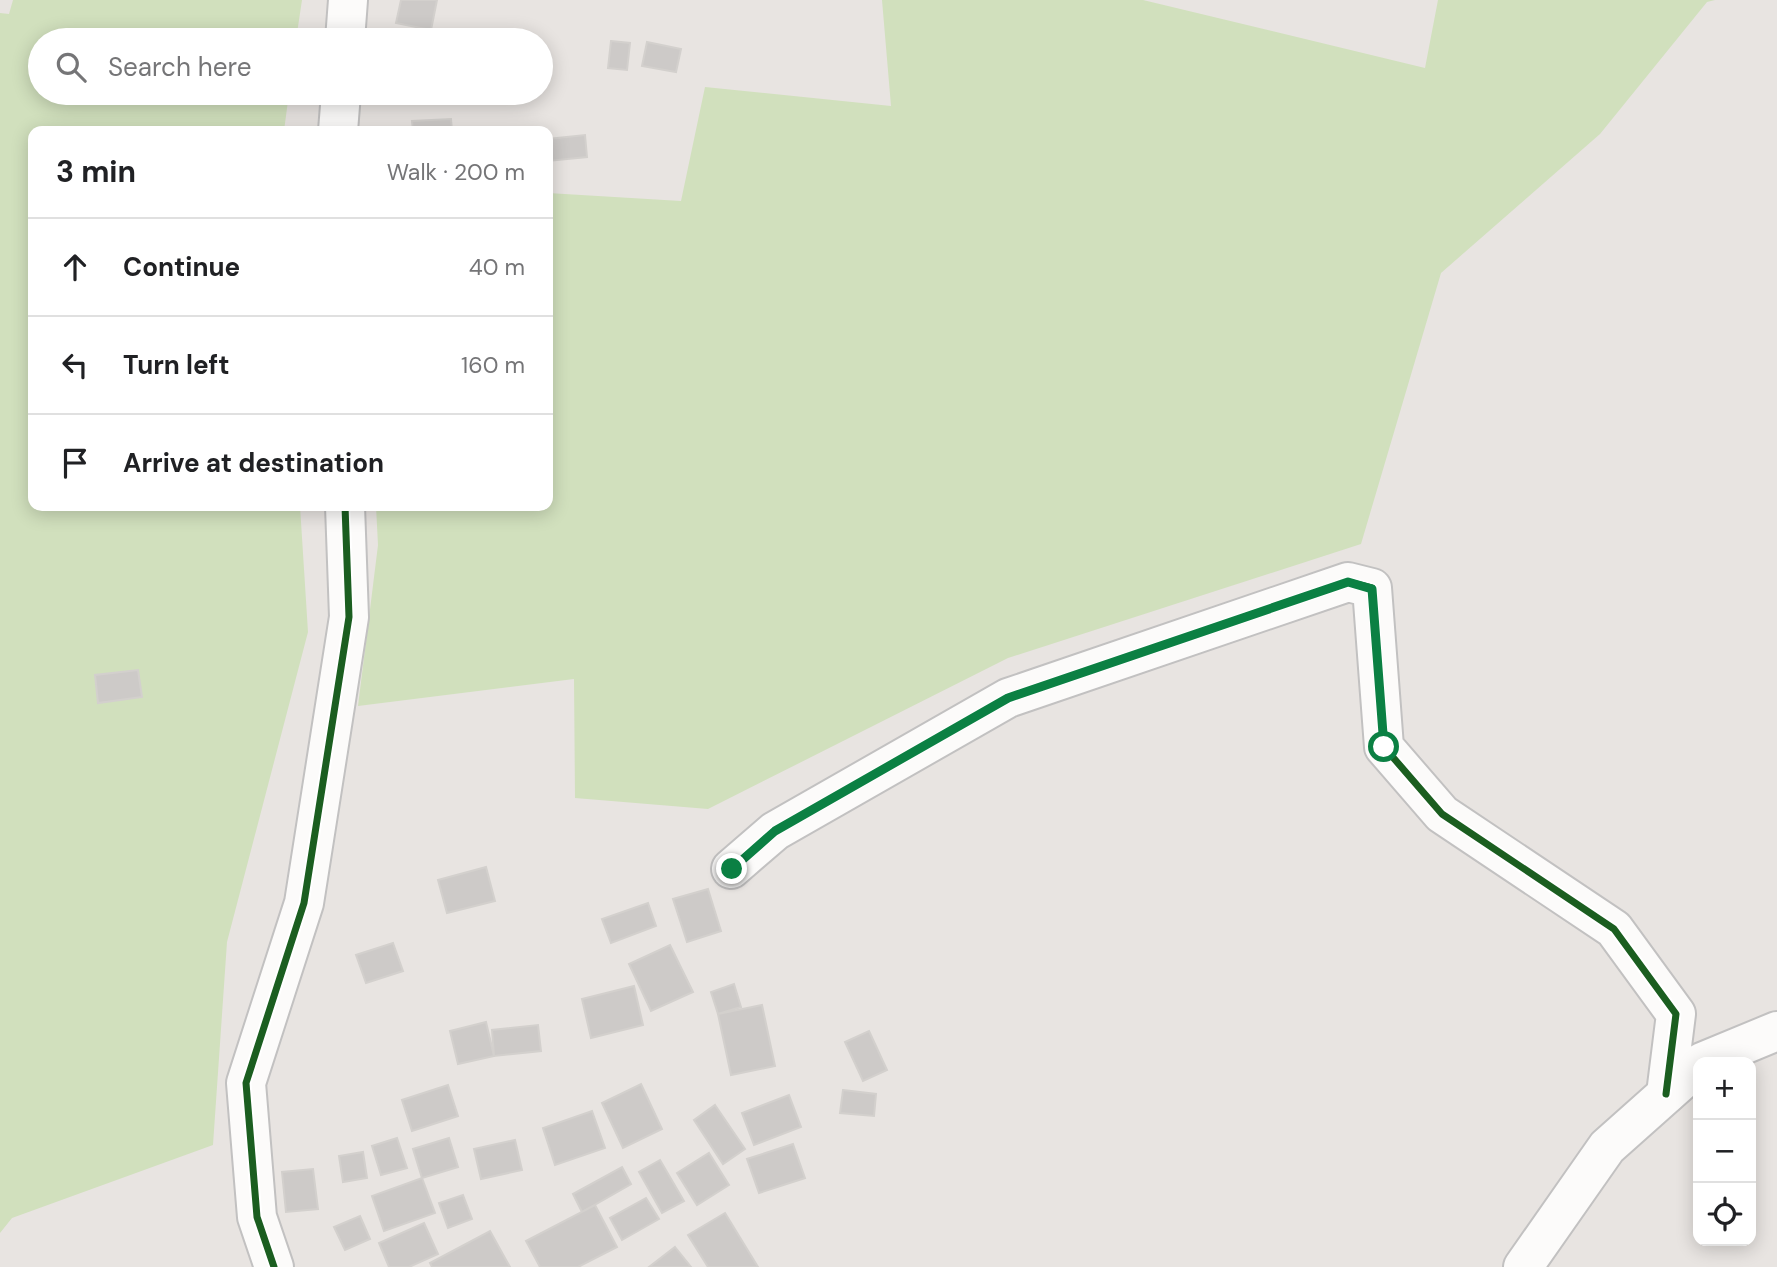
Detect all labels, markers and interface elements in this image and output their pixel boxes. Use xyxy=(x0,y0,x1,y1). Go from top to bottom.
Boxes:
search box xyxy=(28,28,553,105)
icon: search xyxy=(52,48,90,86)
text: Search here xyxy=(108,50,251,84)
text: 3 min xyxy=(56,152,136,191)
text: Walk · 200 m xyxy=(387,157,525,187)
icon: ahead xyxy=(56,248,94,286)
text: Continue xyxy=(123,250,240,284)
text: 40 m xyxy=(469,252,525,282)
icon: left xyxy=(56,346,94,384)
text: Turn left xyxy=(123,348,230,382)
text: 160 m xyxy=(461,350,525,380)
icon: arrive xyxy=(56,444,94,482)
text: Arrive at destination xyxy=(123,446,384,480)
route start xyxy=(1368,731,1399,762)
route end xyxy=(716,853,747,884)
map controls xyxy=(1693,1057,1756,1246)
button: + xyxy=(1693,1057,1756,1120)
button: − xyxy=(1693,1120,1756,1183)
button: locate xyxy=(1693,1183,1756,1246)

